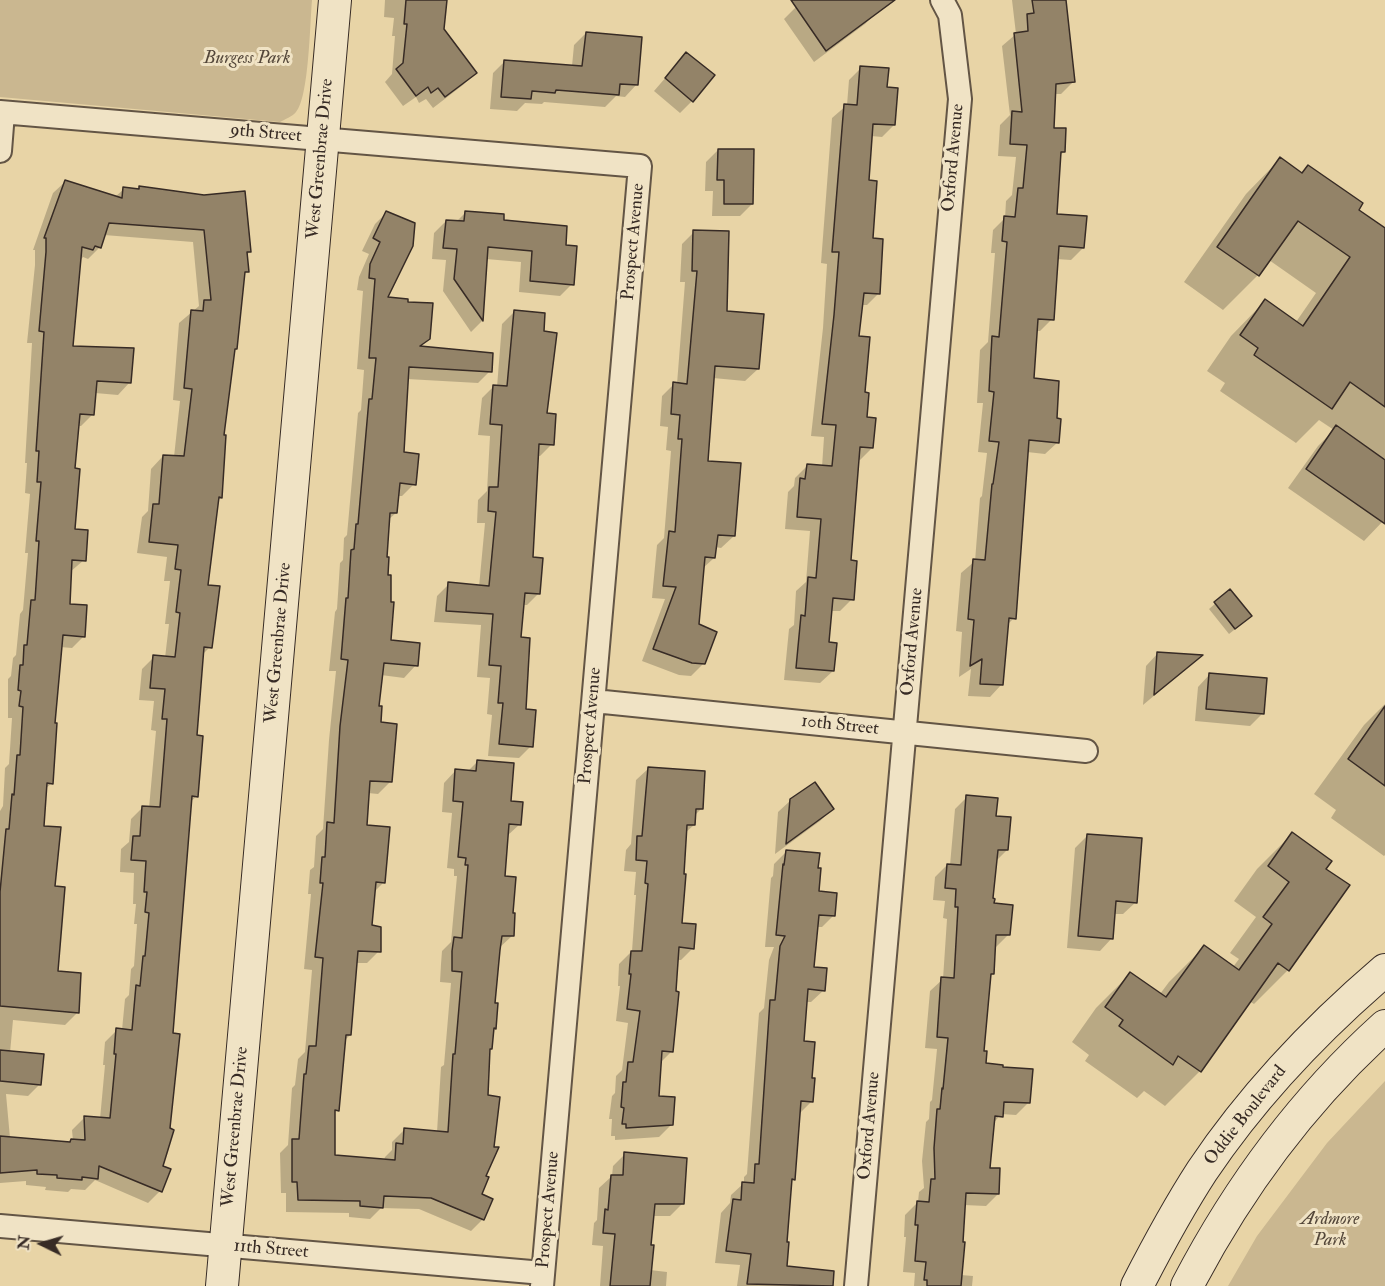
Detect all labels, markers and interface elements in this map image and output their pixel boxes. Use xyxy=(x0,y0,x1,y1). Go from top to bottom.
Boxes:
park label: Burgess Park xyxy=(204,48,290,70)
street label: West Greenbrae Drive xyxy=(303,78,339,240)
street label: Oxford Avenue xyxy=(939,103,969,213)
street label: 9th Street xyxy=(229,120,303,148)
street label: Prospect Avenue xyxy=(618,183,650,301)
street label: West Greenbrae Drive xyxy=(261,562,297,724)
street label: Oxford Avenue xyxy=(898,587,928,697)
street label: Prospect Avenue xyxy=(575,667,607,785)
street label: 10th Street xyxy=(800,711,880,741)
street label: West Greenbrae Drive xyxy=(218,1046,254,1208)
street label: Oddie Boulevard xyxy=(1200,1062,1292,1170)
street label: Oxford Avenue xyxy=(855,1071,885,1181)
street label: Prospect Avenue xyxy=(533,1151,565,1269)
park label: Ardmore Park xyxy=(1301,1209,1359,1252)
north arrow xyxy=(12,1214,72,1274)
text: N xyxy=(13,1234,35,1250)
street label: 11th Street xyxy=(233,1236,309,1264)

